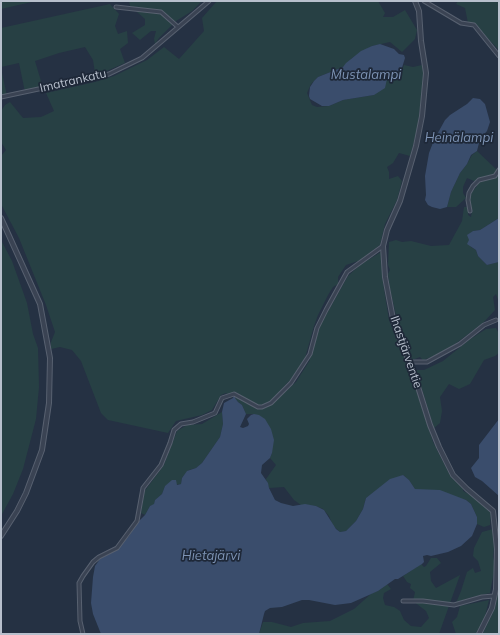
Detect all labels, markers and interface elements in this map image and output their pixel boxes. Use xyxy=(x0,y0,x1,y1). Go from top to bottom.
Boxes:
street label: Imatrankatu xyxy=(38,66,108,96)
water label: Mustalampi xyxy=(331,67,401,83)
water label: Heinälampi xyxy=(425,130,493,146)
street label: Ihastjärventie xyxy=(387,314,425,390)
water label: Hietajärvi xyxy=(182,548,240,564)

